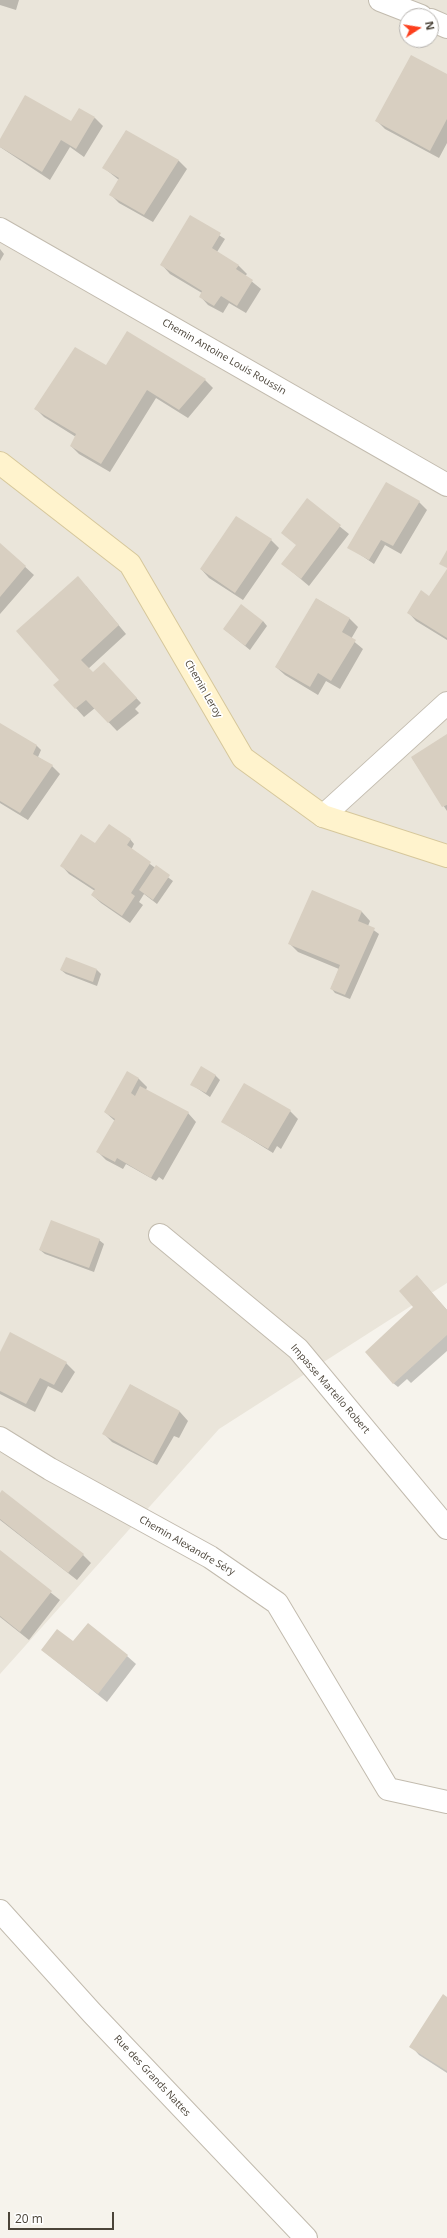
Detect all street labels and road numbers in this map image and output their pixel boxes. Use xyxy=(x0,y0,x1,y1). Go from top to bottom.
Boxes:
street label: Chemin Antoine Louis Roussin xyxy=(160,316,288,398)
street label: Chemin Leroy xyxy=(182,658,224,720)
street label: Impasse Martello Robert xyxy=(288,1342,372,1436)
street label: Chemin Alexandre Séry xyxy=(137,1514,237,1578)
street label: Rue des Grands Nattes xyxy=(111,2033,193,2119)

